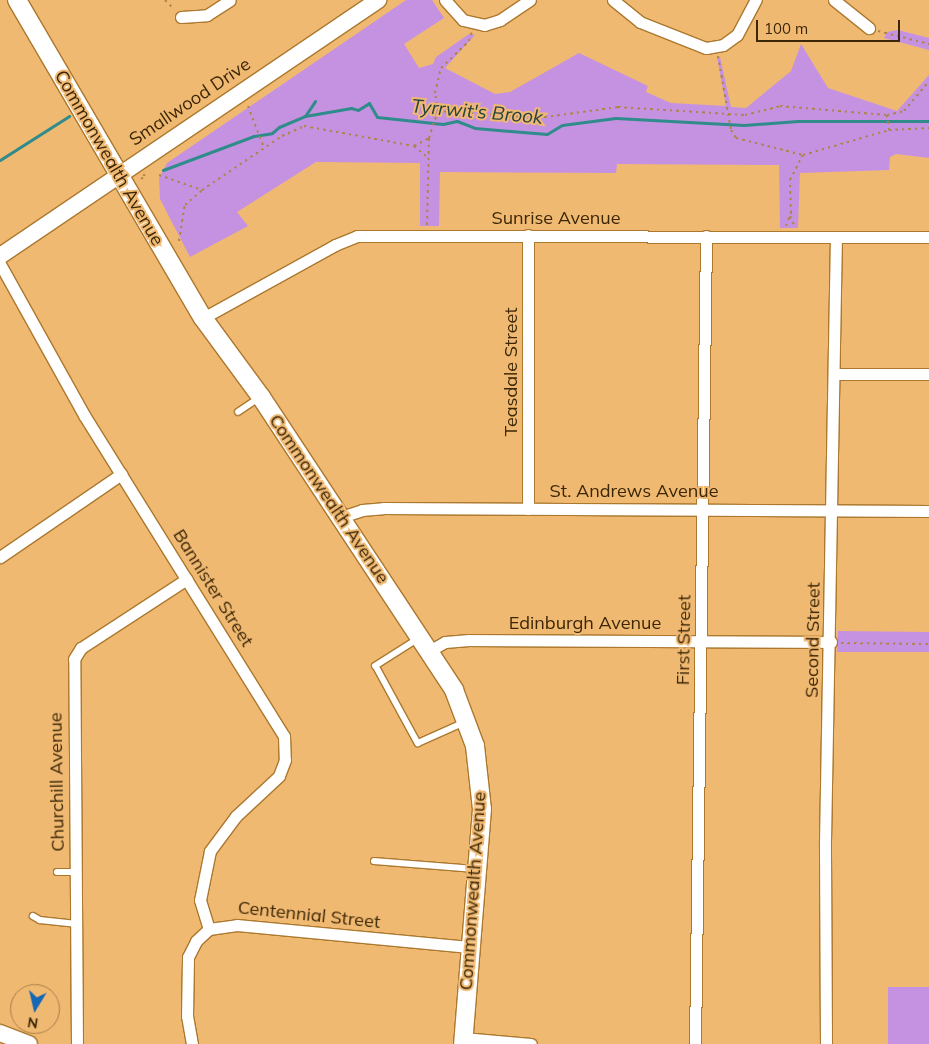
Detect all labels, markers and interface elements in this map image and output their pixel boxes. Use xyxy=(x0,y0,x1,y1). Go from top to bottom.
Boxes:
scale bar xyxy=(759,10,903,42)
text: 100 m xyxy=(764,19,808,38)
street label: Smallwood Drive xyxy=(125,54,255,150)
street label: Commonwealth Avenue xyxy=(50,66,168,250)
water label: Tyrrwit's Brook xyxy=(410,95,544,129)
street label: Sunrise Avenue xyxy=(491,207,621,229)
street label: Teasdale Street xyxy=(500,307,522,437)
street label: Commonwealth Avenue xyxy=(264,410,394,588)
street label: St. Andrews Avenue xyxy=(550,480,718,502)
street label: Bannister Street xyxy=(168,525,258,651)
street label: Second Street xyxy=(801,582,825,698)
street label: First Street xyxy=(672,595,696,685)
street label: Edinburgh Avenue xyxy=(509,612,661,634)
street label: Churchill Avenue xyxy=(45,712,69,852)
street label: Commonwealth Avenue xyxy=(455,791,491,991)
street label: Centennial Street xyxy=(237,897,381,933)
north arrow xyxy=(10,984,60,1034)
text: N xyxy=(26,1013,39,1033)

